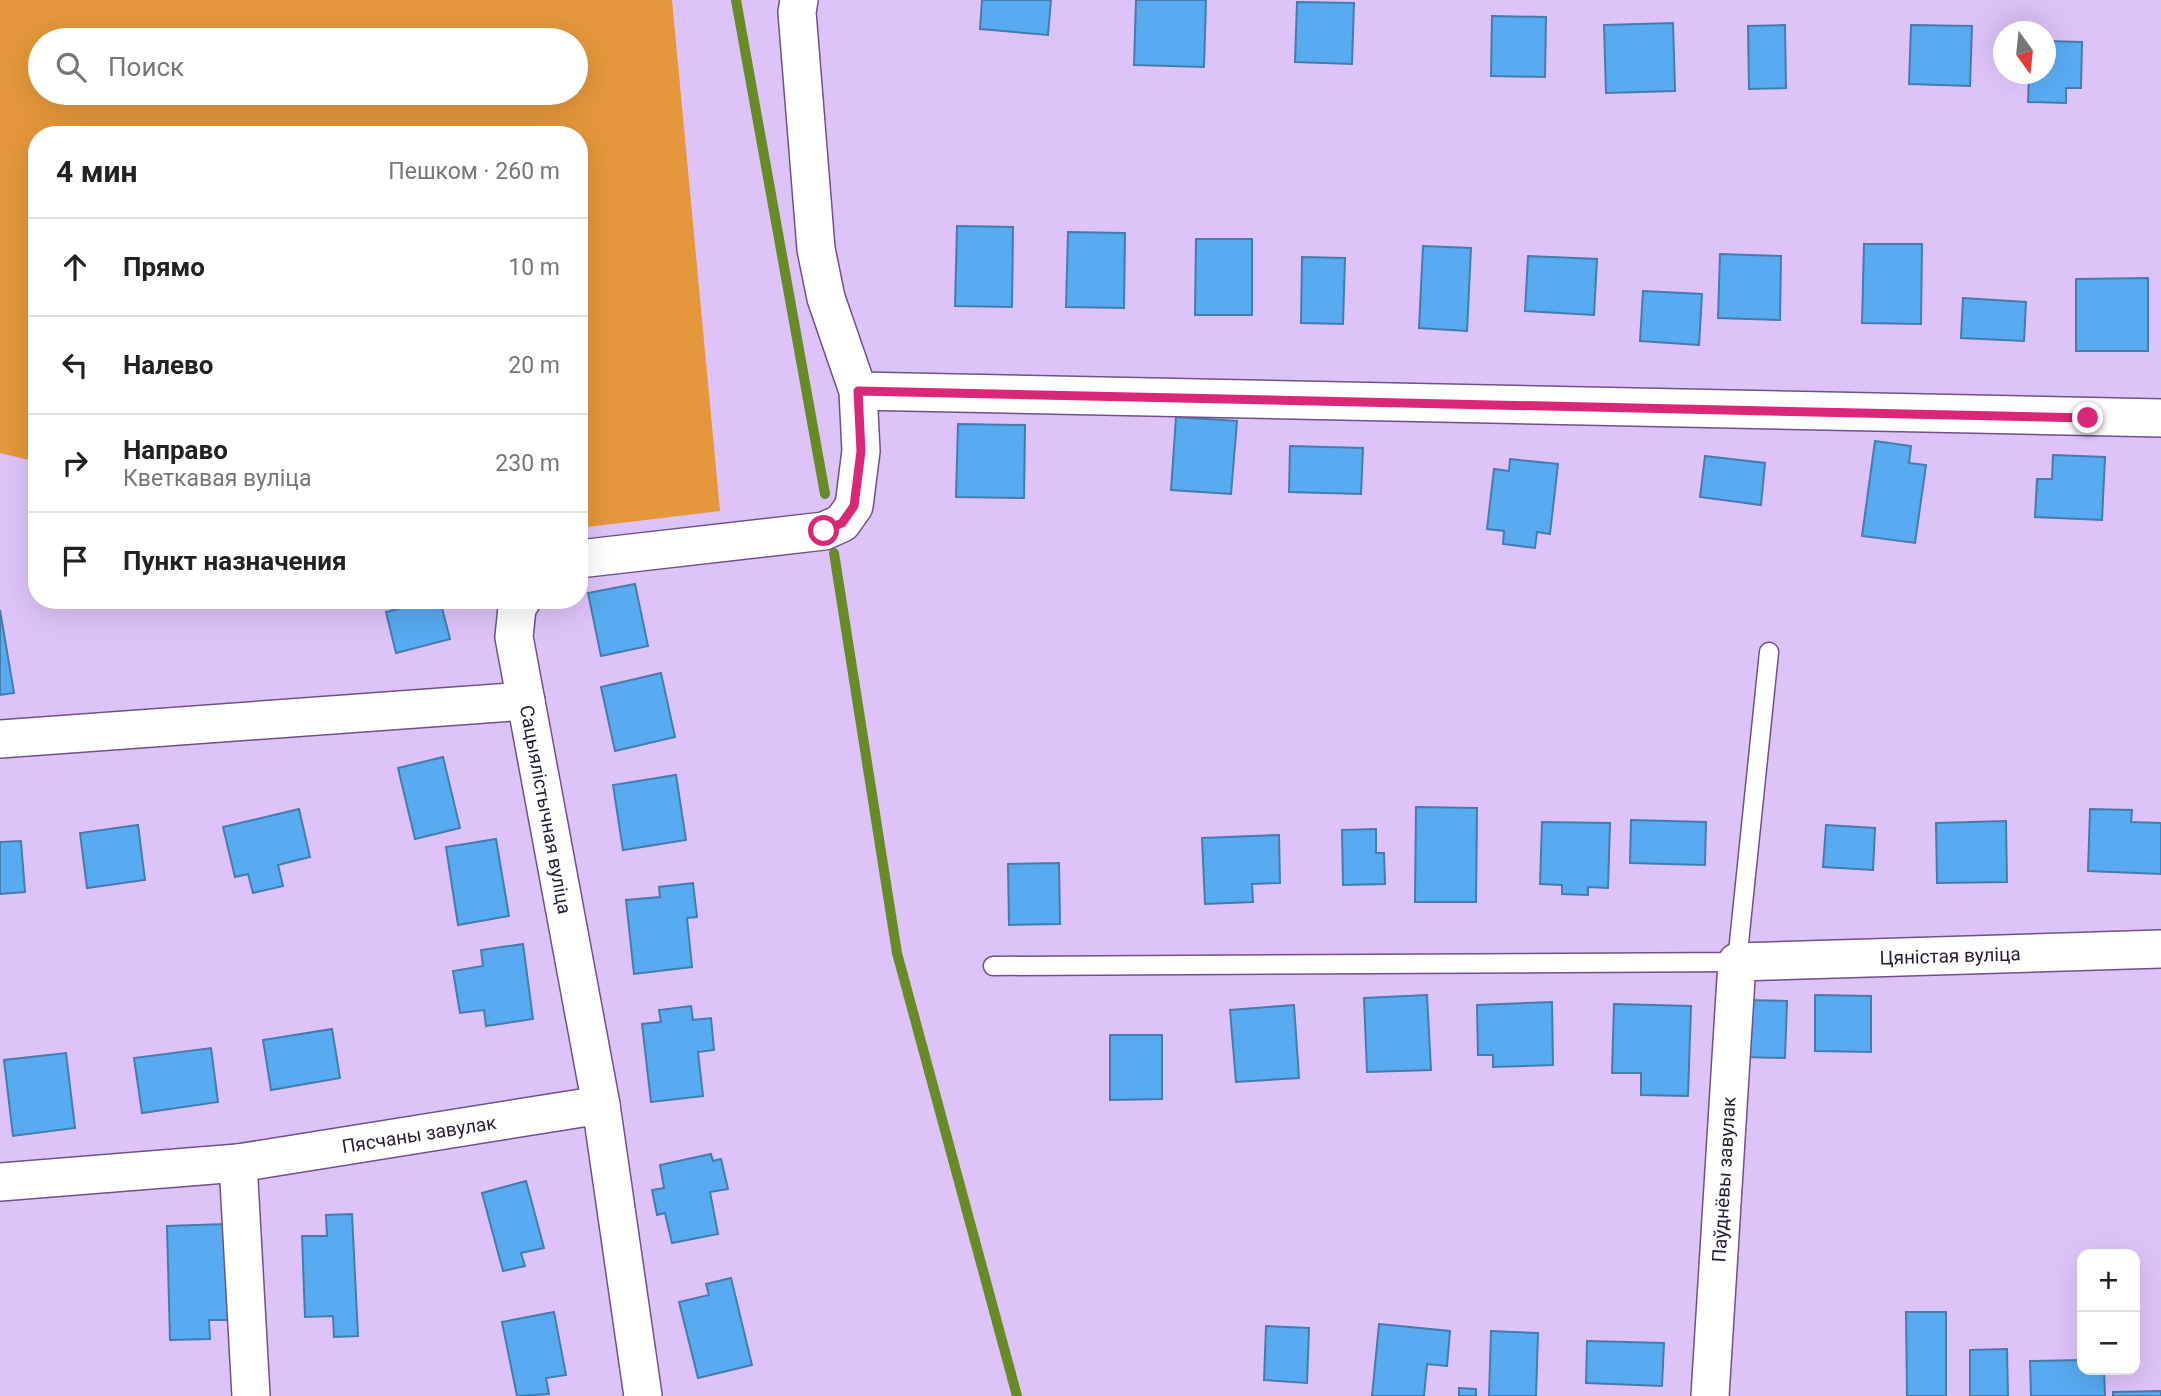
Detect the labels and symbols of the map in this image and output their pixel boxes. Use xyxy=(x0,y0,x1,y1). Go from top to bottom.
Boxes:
north arrow xyxy=(1993,21,2056,84)
route end xyxy=(2072,402,2103,433)
route start xyxy=(808,515,839,546)
street label: Сацыялістычная вуліца xyxy=(515,703,577,916)
street label: Цяністая вуліца xyxy=(1879,942,2021,969)
street label: Паўднёвы завулак xyxy=(1707,1095,1740,1263)
street label: Пясчаны завулак xyxy=(340,1110,499,1158)

